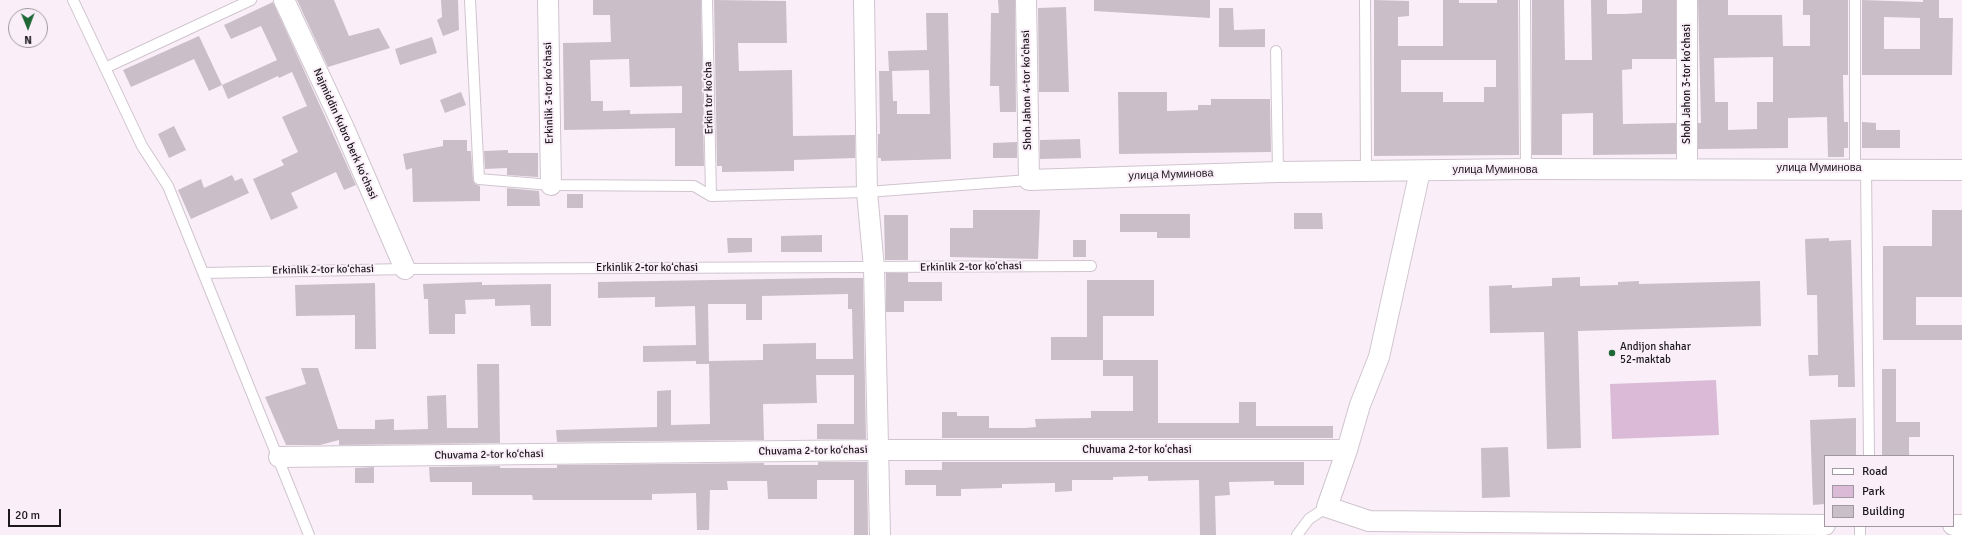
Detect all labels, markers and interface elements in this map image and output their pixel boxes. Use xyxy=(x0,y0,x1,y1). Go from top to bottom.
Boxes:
north arrow xyxy=(8,8,48,48)
street label: Shoh Jahon 3-tor koʻchasi xyxy=(1680,24,1694,144)
street label: Shoh Jahon 4-tor koʻchasi xyxy=(1019,30,1035,150)
text: N xyxy=(24,33,32,46)
street label: Erkinlik 3-tor koʻchasi xyxy=(542,42,556,144)
street label: Erkin tor koʻcha xyxy=(702,61,716,135)
street label: Najmiddin Kubro berk koʻchasi xyxy=(310,66,380,202)
street label: улица Муминова xyxy=(1776,161,1862,175)
street label: улица Муминова xyxy=(1452,163,1538,177)
street label: улица Муминова xyxy=(1128,167,1214,183)
street label: Erkinlik 2-tor koʻchasi xyxy=(920,260,1022,274)
street label: Erkinlik 2-tor koʻchasi xyxy=(596,261,698,275)
street label: Erkinlik 2-tor koʻchasi xyxy=(272,263,374,277)
place label: Andijon shahar 52-maktab xyxy=(1620,340,1691,366)
marker: Andijon shahar 52-maktab xyxy=(1607,348,1617,358)
street label: Chuvama 2-tor koʻchasi xyxy=(758,443,868,459)
street label: Chuvama 2-tor koʻchasi xyxy=(1082,443,1192,457)
street label: Chuvama 2-tor koʻchasi xyxy=(434,447,544,463)
legend xyxy=(1824,455,1954,527)
text: Road xyxy=(1862,464,1888,479)
text: Park xyxy=(1862,484,1885,499)
scale bar xyxy=(10,501,63,527)
text: Building xyxy=(1862,504,1905,519)
text: 20 m xyxy=(15,508,40,523)

